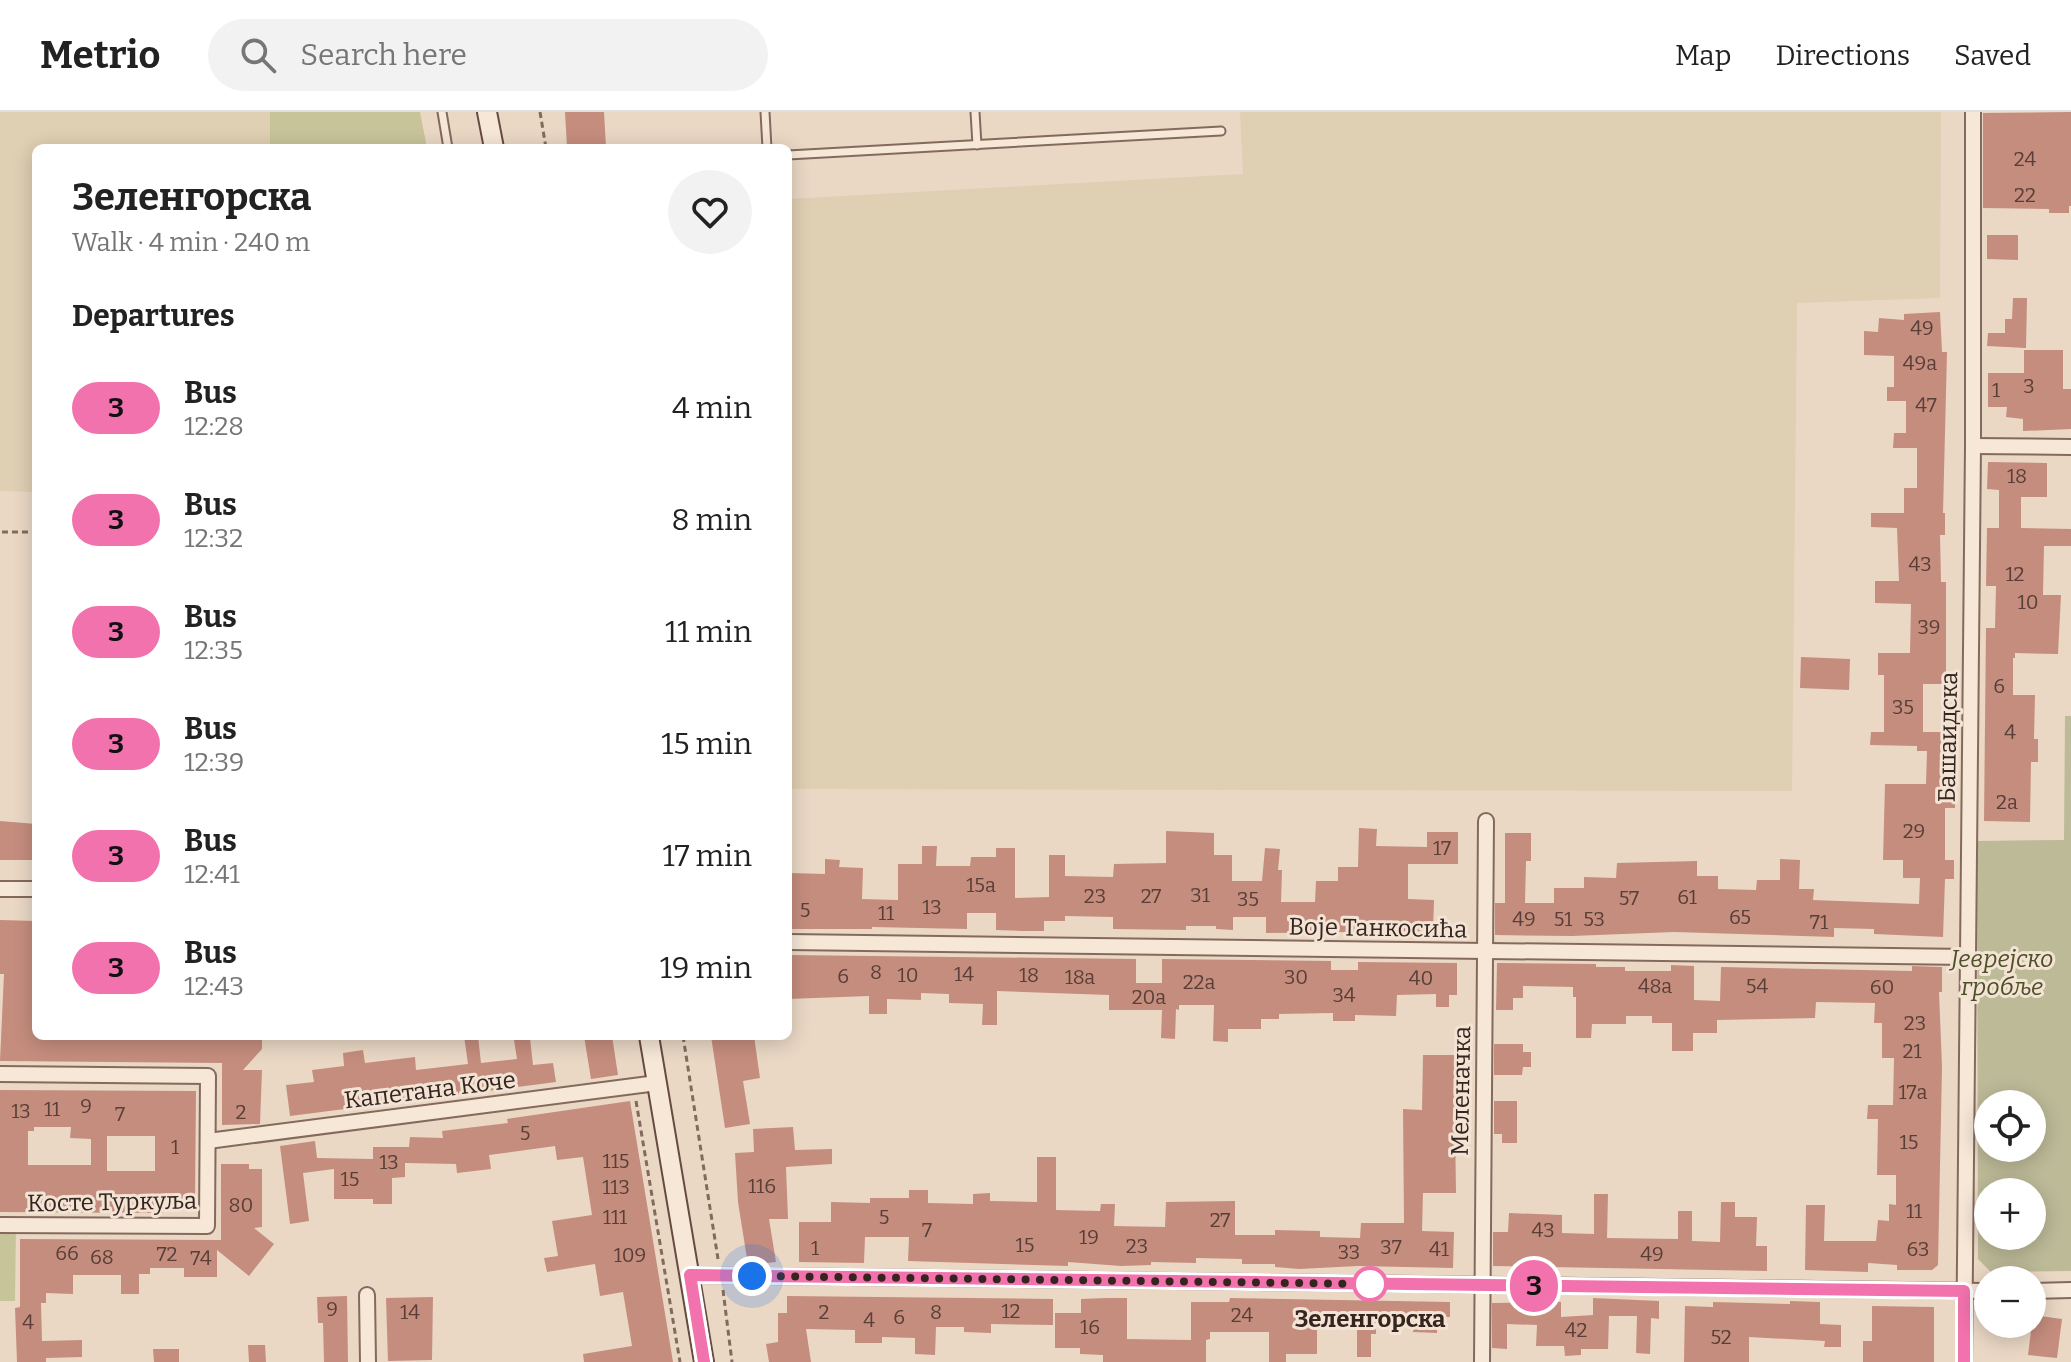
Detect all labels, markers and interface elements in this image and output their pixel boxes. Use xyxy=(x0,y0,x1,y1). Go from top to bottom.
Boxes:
search box xyxy=(208,19,768,91)
text: Metrio xyxy=(40,32,160,78)
icon: search xyxy=(236,33,280,77)
text: Search here xyxy=(300,37,467,73)
text: Map xyxy=(1675,39,1731,72)
text: Directions xyxy=(1775,39,1910,72)
text: Saved xyxy=(1954,39,2031,72)
house number: 24 xyxy=(2014,147,2037,171)
button: heart xyxy=(668,170,752,254)
text: Зеленгорска xyxy=(72,174,311,220)
house number: 22 xyxy=(2014,183,2036,207)
text: Walk · 4 min · 240 m xyxy=(72,227,310,258)
text: Departures xyxy=(72,298,235,334)
house number: 49 xyxy=(1910,316,1934,340)
house number: 49a xyxy=(1903,351,1937,375)
house number: 3 xyxy=(2023,374,2035,398)
text: Bus xyxy=(184,375,237,411)
house number: 1 xyxy=(1992,378,2000,402)
text: 4 min xyxy=(672,390,752,426)
text: 3 xyxy=(108,391,124,424)
house number: 47 xyxy=(1915,393,1937,417)
text: 12:28 xyxy=(184,411,244,442)
house number: 18 xyxy=(2007,464,2027,488)
text: Bus xyxy=(184,487,237,523)
text: 8 min xyxy=(671,502,752,538)
text: 3 xyxy=(108,503,124,536)
text: 12:32 xyxy=(184,523,243,554)
house number: 43 xyxy=(1908,552,1932,576)
house number: 12 xyxy=(2006,562,2025,586)
house number: 10 xyxy=(2018,590,2038,614)
text: Bus xyxy=(184,599,237,635)
text: 11 min xyxy=(665,614,752,650)
text: 3 xyxy=(108,615,124,648)
house number: 39 xyxy=(1917,615,1941,639)
text: 12:35 xyxy=(184,635,243,666)
street label: Башаидска xyxy=(1933,671,1963,803)
house number: 6 xyxy=(1993,674,2005,698)
house number: 35 xyxy=(1892,695,1914,719)
text: Bus xyxy=(184,711,237,747)
house number: 4 xyxy=(2004,720,2016,744)
text: 15 min xyxy=(661,726,752,762)
text: 3 xyxy=(108,727,124,760)
text: 12:39 xyxy=(184,747,244,778)
house number: 2a xyxy=(1996,790,2018,814)
house number: 29 xyxy=(1903,819,1925,843)
text: Bus xyxy=(184,823,237,859)
house number: 17 xyxy=(1433,836,1451,860)
text: 17 min xyxy=(663,838,752,874)
text: 3 xyxy=(108,839,124,872)
text: 12:41 xyxy=(184,859,240,890)
house number: 15a xyxy=(966,873,996,897)
house number: 31 xyxy=(1190,883,1210,907)
house number: 23 xyxy=(1084,884,1106,908)
house number: 27 xyxy=(1141,884,1161,908)
house number: 61 xyxy=(1677,885,1697,909)
house number: 57 xyxy=(1619,886,1639,910)
house number: 35 xyxy=(1237,887,1259,911)
house number: 13 xyxy=(922,895,942,919)
house number: 5 xyxy=(800,898,810,922)
house number: 11 xyxy=(878,901,894,925)
house number: 65 xyxy=(1729,905,1751,929)
house number: 49 xyxy=(1512,907,1536,931)
house number: 51 xyxy=(1554,907,1572,931)
house number: 53 xyxy=(1583,907,1605,931)
house number: 71 xyxy=(1810,910,1828,934)
street label: Воје Танкосића xyxy=(1288,912,1468,944)
text: Bus xyxy=(184,935,237,971)
park label: Јеврејско гробље xyxy=(1949,945,2053,1001)
text: 19 min xyxy=(660,950,752,986)
text: 3 xyxy=(108,951,124,984)
house number: 8 xyxy=(870,960,882,984)
house number: 14 xyxy=(954,962,974,986)
house number: 10 xyxy=(898,963,918,987)
house number: 18 xyxy=(1019,963,1039,987)
house number: 6 xyxy=(837,964,849,988)
house number: 18a xyxy=(1065,965,1095,989)
house number: 30 xyxy=(1284,965,1308,989)
house number: 40 xyxy=(1409,966,1433,990)
house number: 22a xyxy=(1183,970,1215,994)
text: 12:43 xyxy=(184,971,244,1002)
house number: 48a xyxy=(1638,974,1672,998)
house number: 54 xyxy=(1746,974,1768,998)
house number: 60 xyxy=(1870,975,1894,999)
house number: 34 xyxy=(1332,983,1356,1007)
house number: 20a xyxy=(1132,985,1166,1009)
house number: 23 xyxy=(1904,1011,1926,1035)
street label: Меленачка xyxy=(1446,1026,1476,1156)
house number: 21 xyxy=(1903,1039,1922,1063)
street label: Капетана Коче xyxy=(343,1066,517,1114)
house number: 17a xyxy=(1899,1080,1928,1104)
map controls xyxy=(1974,1090,2046,1338)
button: locate xyxy=(1974,1090,2046,1162)
house number: 9 xyxy=(80,1094,92,1118)
house number: 11 xyxy=(44,1097,60,1121)
house number: 13 xyxy=(11,1099,31,1123)
house number: 2 xyxy=(236,1100,246,1124)
house number: 7 xyxy=(115,1102,125,1126)
house number: 5 xyxy=(520,1121,530,1145)
house number: 15 xyxy=(1900,1130,1918,1154)
house number: 1 xyxy=(171,1135,179,1159)
house number: 115 xyxy=(603,1149,629,1173)
house number: 13 xyxy=(379,1150,399,1174)
house number: 15 xyxy=(341,1167,359,1191)
house number: 116 xyxy=(748,1174,776,1198)
house number: 113 xyxy=(602,1175,630,1199)
button: + xyxy=(1974,1178,2046,1250)
street label: Косте Туркуља xyxy=(27,1187,197,1217)
house number: 80 xyxy=(229,1193,253,1217)
house number: 11 xyxy=(1906,1199,1922,1223)
house number: 111 xyxy=(603,1205,627,1229)
house number: 5 xyxy=(879,1205,889,1229)
house number: 27 xyxy=(1210,1208,1230,1232)
house number: 7 xyxy=(922,1218,932,1242)
house number: 43 xyxy=(1531,1218,1555,1242)
house number: 19 xyxy=(1079,1225,1099,1249)
house number: 15 xyxy=(1016,1233,1034,1257)
house number: 23 xyxy=(1126,1234,1148,1258)
house number: 37 xyxy=(1380,1235,1402,1259)
house number: 1 xyxy=(811,1236,819,1260)
house number: 41 xyxy=(1429,1237,1449,1261)
house number: 63 xyxy=(1907,1237,1929,1261)
house number: 33 xyxy=(1338,1240,1360,1264)
house number: 66 xyxy=(55,1241,79,1265)
house number: 72 xyxy=(157,1242,177,1266)
house number: 49 xyxy=(1640,1242,1664,1266)
house number: 109 xyxy=(614,1243,646,1267)
house number: 68 xyxy=(90,1245,114,1269)
house number: 74 xyxy=(190,1246,212,1270)
your location xyxy=(732,1256,772,1296)
line badge: 3 xyxy=(1508,1260,1560,1312)
button: − xyxy=(1974,1266,2046,1338)
marker: Зеленгорска xyxy=(1353,1267,1387,1301)
text: 3 xyxy=(1526,1269,1542,1302)
house number: 9 xyxy=(326,1297,338,1321)
house number: 12 xyxy=(1002,1299,1021,1323)
house number: 14 xyxy=(400,1300,420,1324)
house number: 2 xyxy=(819,1300,829,1324)
house number: 8 xyxy=(930,1300,942,1324)
house number: 24 xyxy=(1231,1303,1254,1327)
house number: 6 xyxy=(893,1305,905,1329)
place label: Зеленгорска xyxy=(1294,1305,1446,1333)
house number: 4 xyxy=(863,1308,875,1332)
house number: 4 xyxy=(22,1310,34,1334)
house number: 16 xyxy=(1080,1315,1100,1339)
house number: 42 xyxy=(1565,1318,1587,1342)
house number: 52 xyxy=(1710,1325,1732,1349)

